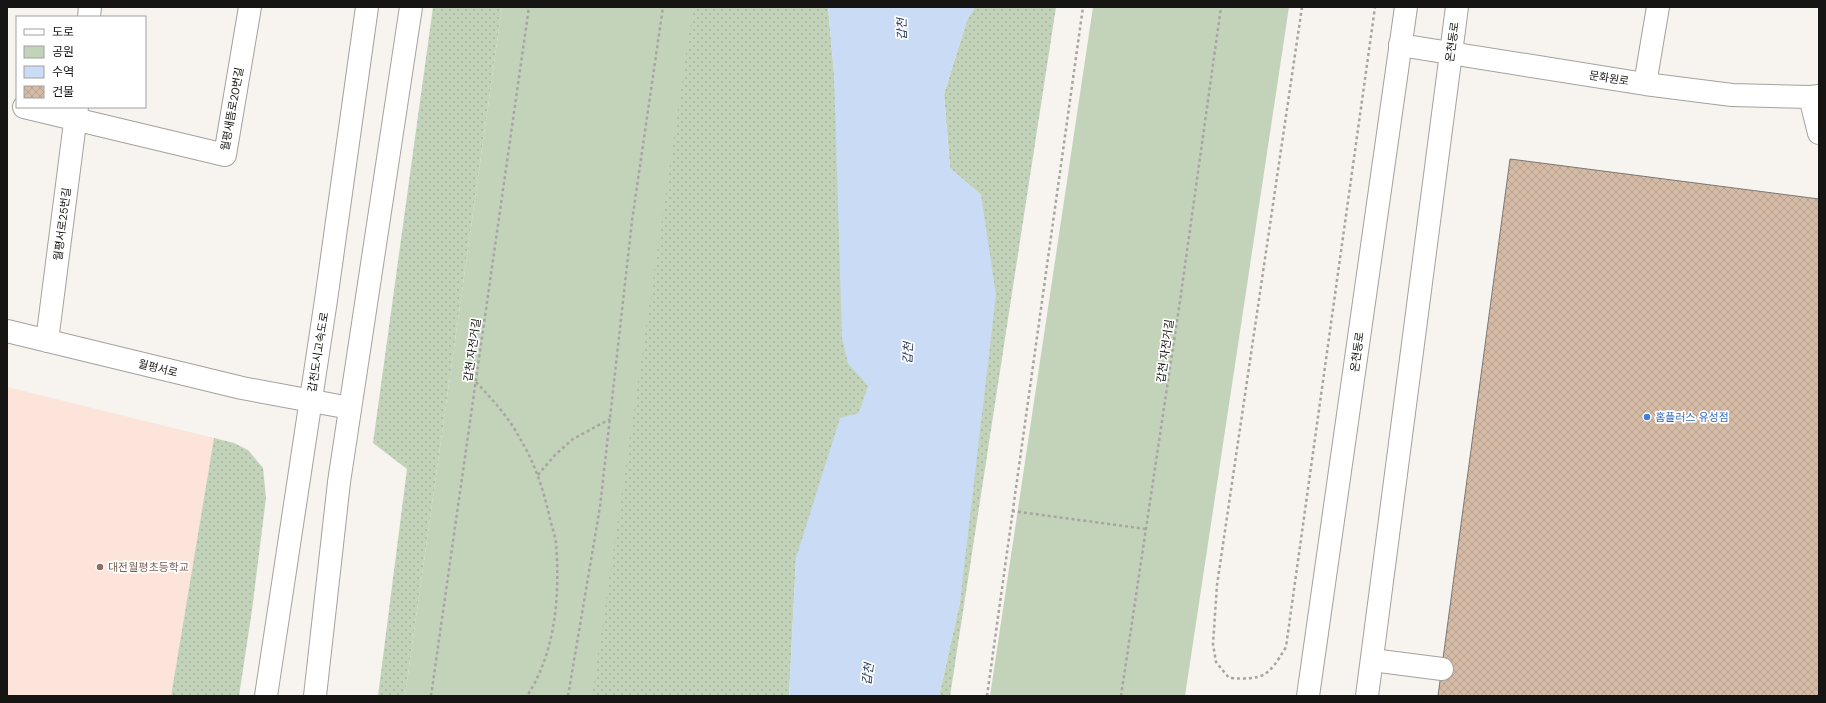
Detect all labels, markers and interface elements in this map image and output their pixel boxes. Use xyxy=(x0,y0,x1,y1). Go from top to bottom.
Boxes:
legend xyxy=(16,16,146,108)
water label: 갑천 xyxy=(894,16,910,40)
street label: 온천동로 xyxy=(1442,21,1462,63)
text: 도로 xyxy=(52,24,74,40)
text: 공원 xyxy=(52,44,74,60)
text: 수역 xyxy=(52,64,74,80)
street label: 월평새뜸로20번길 xyxy=(218,66,246,152)
street label: 문화원로 xyxy=(1588,68,1630,88)
text: 건물 xyxy=(52,84,74,100)
street label: 월평서로25번길 xyxy=(51,187,73,261)
street label: 갑천도시고속도로 xyxy=(305,311,331,393)
street label: 갑천 자전거길 xyxy=(461,318,483,382)
street label: 갑천 자전거길 xyxy=(1154,319,1176,383)
street label: 온천동로 xyxy=(1347,331,1367,373)
water label: 갑천 xyxy=(899,340,917,364)
street label: 월평서로 xyxy=(137,356,179,380)
place label: 홈플러스 유성점 xyxy=(1655,410,1729,424)
marker: 홈플러스 유성점 xyxy=(1642,412,1652,422)
place label: 대전월평초등학교 xyxy=(108,560,189,574)
marker: 대전월평초등학교 xyxy=(95,562,105,572)
water label: 갑천 xyxy=(859,660,878,686)

